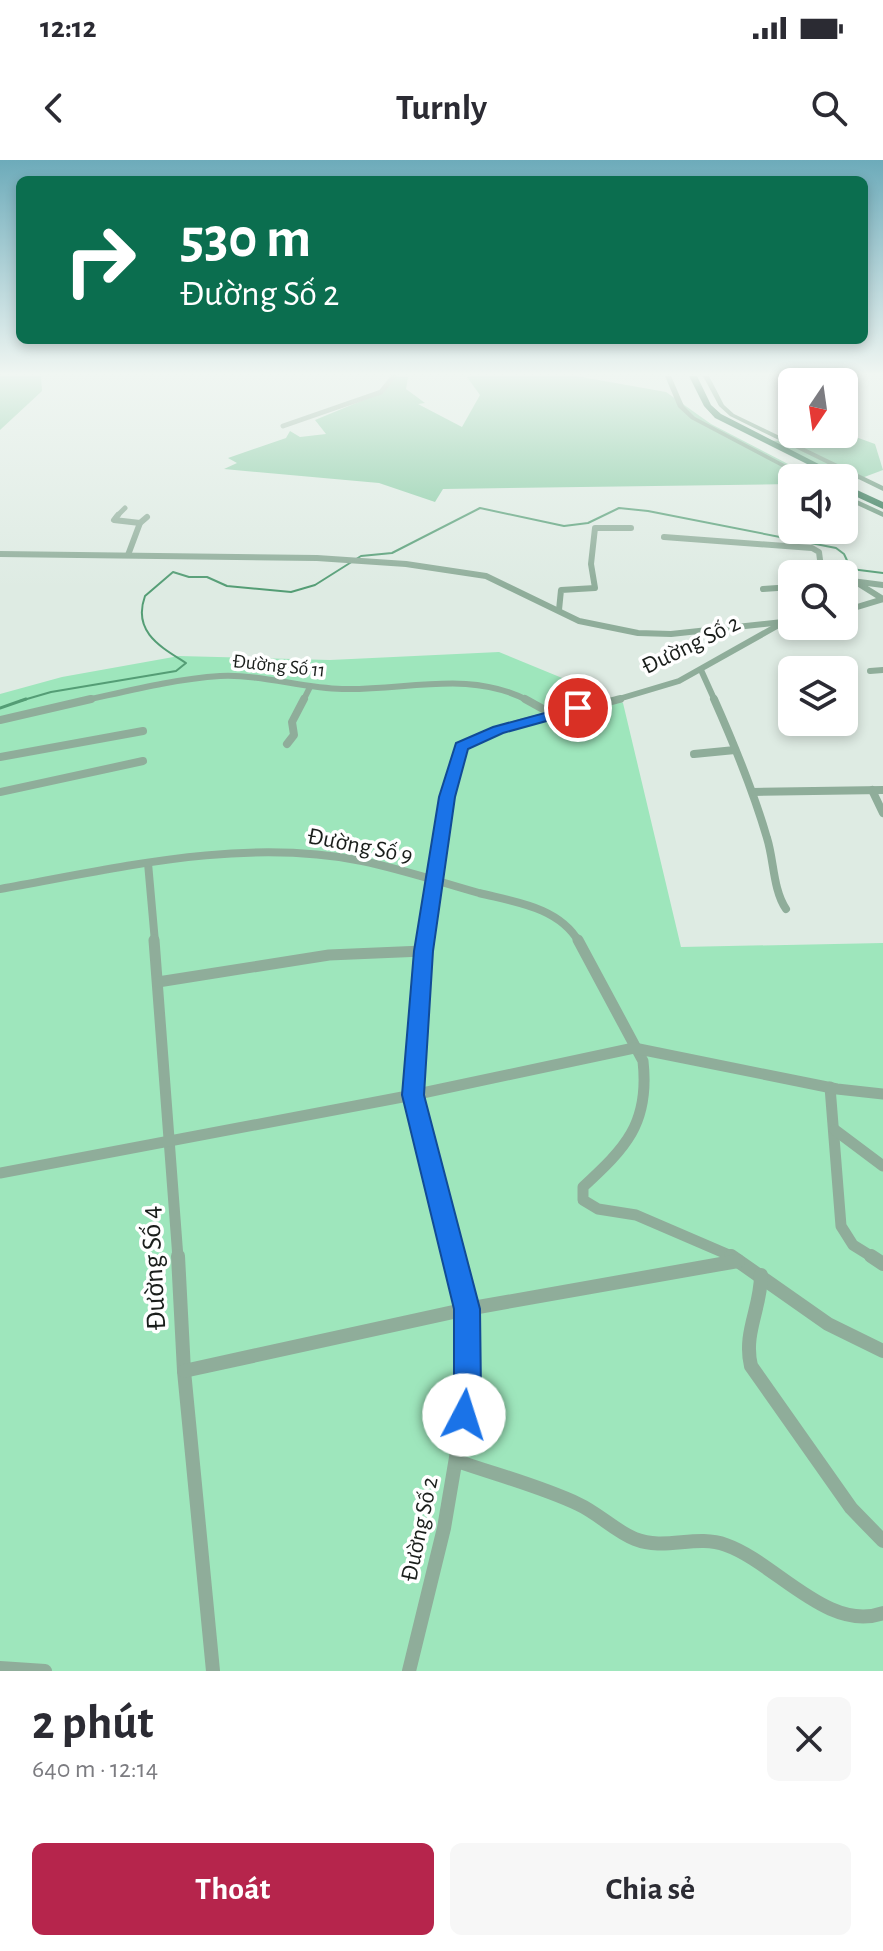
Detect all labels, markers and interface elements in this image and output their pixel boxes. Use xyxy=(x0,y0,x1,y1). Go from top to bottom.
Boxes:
text: 12:12 xyxy=(40,13,97,43)
icon: back xyxy=(32,86,76,130)
icon: search xyxy=(807,86,851,130)
text: Turnly xyxy=(396,90,487,126)
icon: right xyxy=(48,208,152,312)
text: 530 m xyxy=(180,211,311,267)
text: Đường Số 2 xyxy=(180,276,339,312)
north arrow xyxy=(778,368,858,448)
map controls xyxy=(778,368,858,736)
button: sound xyxy=(778,464,858,544)
button: search xyxy=(778,560,858,640)
street label: Đường Số 2 xyxy=(638,611,744,679)
street label: Đường Số 11 xyxy=(232,651,326,681)
button: layers xyxy=(778,656,858,736)
pin xyxy=(544,674,612,742)
icon: arrive xyxy=(556,686,600,730)
street label: Đường Số 9 xyxy=(305,824,415,868)
street label: Đường Số 4 xyxy=(137,1205,171,1331)
position arrow xyxy=(422,1373,506,1457)
street label: Đường Số 2 xyxy=(397,1474,443,1583)
button: close xyxy=(767,1697,851,1781)
text: 2 phút xyxy=(32,1700,154,1748)
text: 640 m · 12:14 xyxy=(32,1756,158,1782)
button: Thoát xyxy=(32,1843,434,1935)
button: Chia sẻ xyxy=(450,1843,851,1935)

